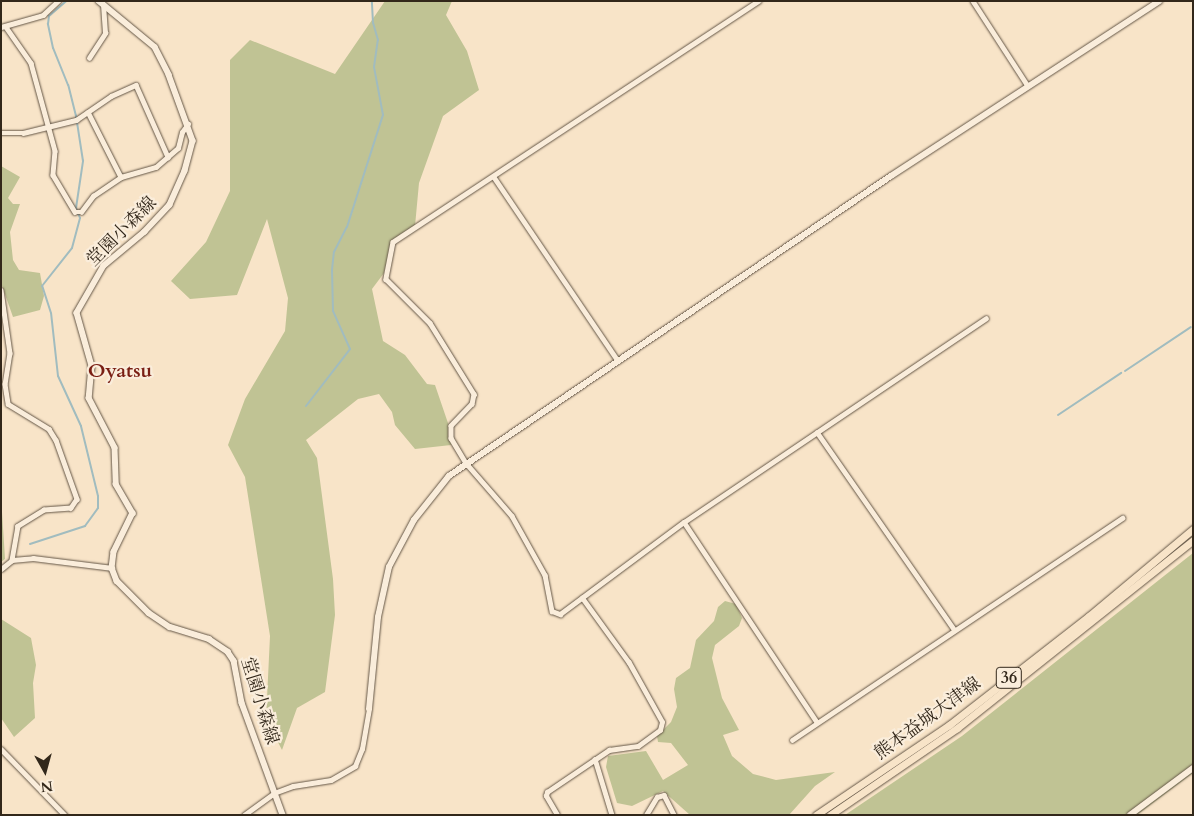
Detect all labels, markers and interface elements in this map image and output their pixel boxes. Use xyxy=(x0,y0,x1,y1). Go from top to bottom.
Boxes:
street label: 堂園小森線 xyxy=(83,193,161,271)
district label: Oyatsu xyxy=(88,358,152,382)
street label: 堂園小森線 xyxy=(236,655,282,747)
road number: 36 xyxy=(995,664,1023,691)
street label: 熊本益城大津線 xyxy=(871,673,985,765)
north arrow xyxy=(20,746,70,796)
text: N xyxy=(40,776,54,797)

